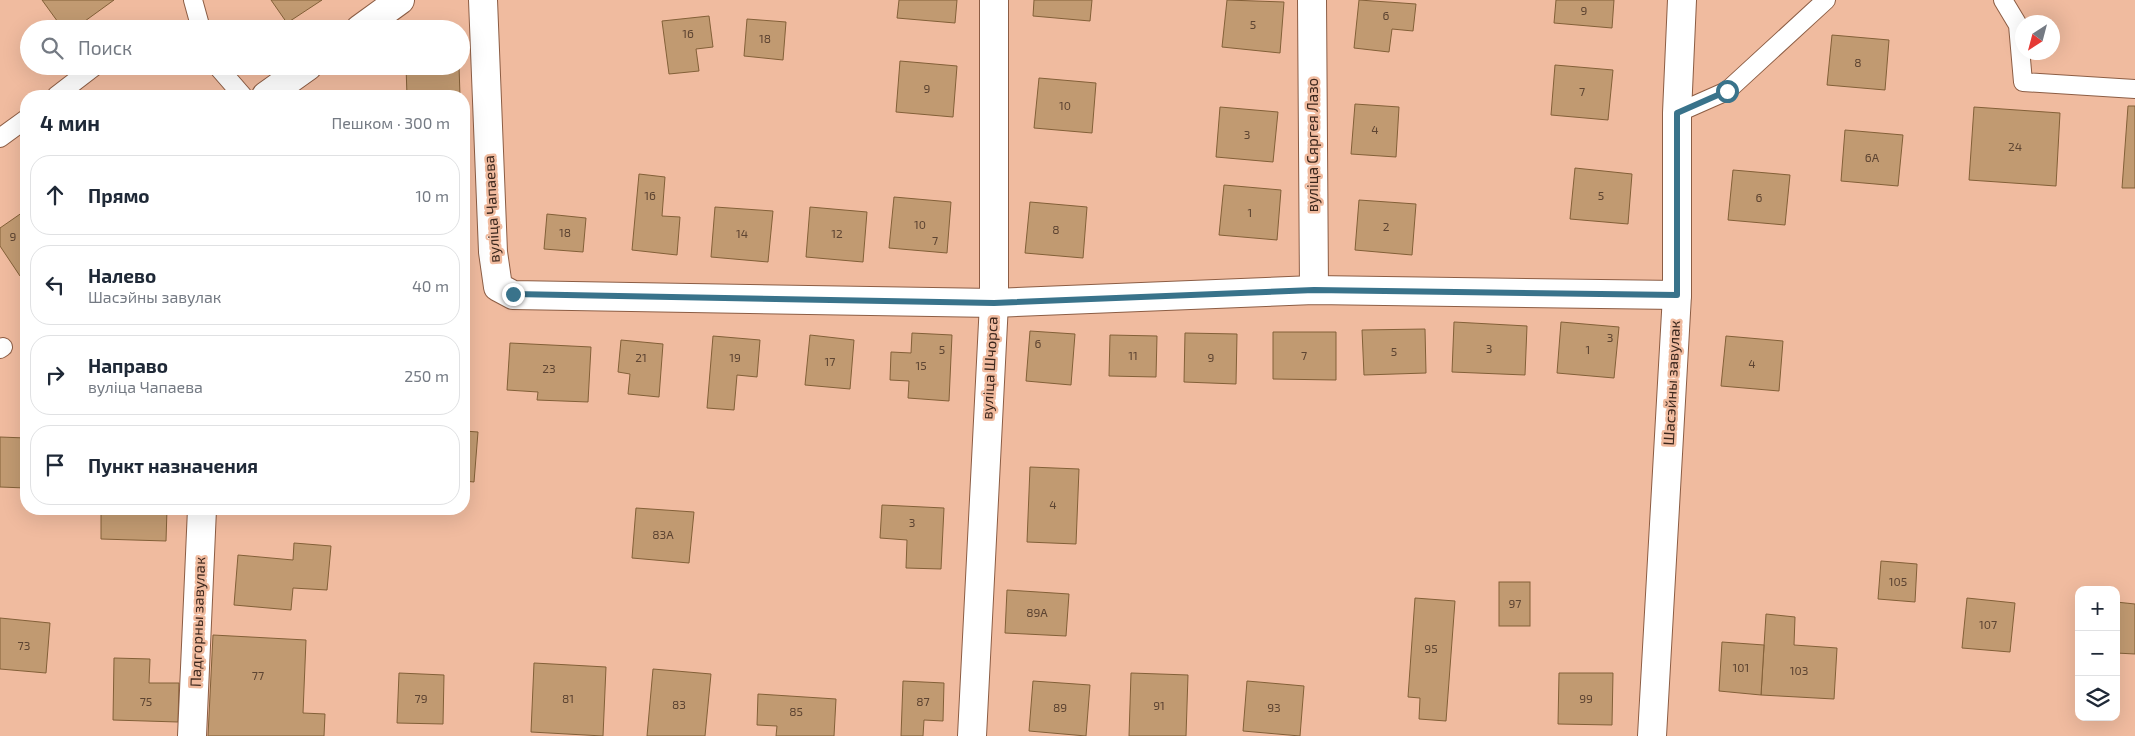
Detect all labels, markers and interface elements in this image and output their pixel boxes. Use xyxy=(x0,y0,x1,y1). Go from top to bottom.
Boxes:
house number: 9 xyxy=(1581,3,1588,17)
house number: 6 xyxy=(1383,8,1390,22)
north arrow xyxy=(2015,15,2060,60)
house number: 5 xyxy=(1250,17,1256,31)
search box xyxy=(20,20,470,75)
house number: 16 xyxy=(682,26,694,40)
house number: 18 xyxy=(759,31,771,45)
icon: search xyxy=(38,34,66,62)
text: Поиск xyxy=(78,36,132,59)
house number: 8 xyxy=(1854,55,1862,69)
street label: вуліца Сяргея Лазо xyxy=(1303,78,1322,212)
route start xyxy=(1716,80,1739,103)
house number: 9 xyxy=(924,81,931,95)
house number: 7 xyxy=(1579,84,1585,98)
house number: 10 xyxy=(1059,98,1071,112)
text: 4 мин xyxy=(40,110,100,135)
text: Пешком · 300 m xyxy=(331,113,450,132)
house number: 4 xyxy=(1371,122,1379,136)
house number: 3 xyxy=(1244,127,1250,141)
house number: 24 xyxy=(2008,139,2022,153)
house number: 6А xyxy=(1865,150,1880,164)
street label: вуліца Чапаева xyxy=(479,155,504,263)
icon: ahead xyxy=(41,181,69,209)
text: Прямо xyxy=(88,184,150,207)
text: 10 m xyxy=(415,186,449,205)
house number: 16 xyxy=(644,188,656,202)
house number: 5 xyxy=(1598,188,1604,202)
house number: 6 xyxy=(1756,190,1763,204)
house number: 1 xyxy=(1248,205,1252,219)
house number: 10 xyxy=(914,217,926,231)
house number: 2 xyxy=(1383,219,1390,233)
house number: 8 xyxy=(1052,222,1060,236)
house number: 18 xyxy=(559,225,571,239)
house number: 14 xyxy=(736,226,748,240)
house number: 12 xyxy=(831,226,843,240)
house number: 9 xyxy=(10,229,17,243)
house number: 7 xyxy=(932,233,938,247)
text: Налево xyxy=(88,264,156,287)
icon: left xyxy=(41,271,69,299)
text: 40 m xyxy=(412,276,449,295)
route end xyxy=(502,283,525,306)
text: Шасэйны завулак xyxy=(88,287,221,306)
street label: вуліца Шчорса xyxy=(977,316,1002,420)
street label: Шасэйны завулак xyxy=(1659,320,1684,446)
house number: 3 xyxy=(1607,330,1613,344)
house number: 6 xyxy=(1035,336,1042,350)
house number: 3 xyxy=(1486,341,1492,355)
house number: 5 xyxy=(939,342,945,356)
house number: 1 xyxy=(1586,342,1590,356)
house number: 5 xyxy=(1391,344,1397,358)
house number: 11 xyxy=(1128,348,1138,362)
house number: 7 xyxy=(1301,348,1307,362)
house number: 21 xyxy=(635,350,647,364)
house number: 19 xyxy=(729,350,741,364)
house number: 9 xyxy=(1208,350,1215,364)
text: Направо xyxy=(88,354,168,377)
house number: 17 xyxy=(825,354,835,368)
house number: 4 xyxy=(1748,356,1756,370)
house number: 15 xyxy=(915,358,927,372)
icon: right xyxy=(41,361,69,389)
house number: 23 xyxy=(542,361,556,375)
text: 250 m xyxy=(404,366,449,385)
text: вуліца Чапаева xyxy=(88,377,203,396)
icon: arrive xyxy=(41,451,69,479)
text: Пункт назначения xyxy=(88,454,258,477)
house number: 4 xyxy=(1049,497,1057,511)
house number: 3 xyxy=(909,515,915,529)
house number: 83А xyxy=(652,527,674,541)
street label: Падгорны завулак xyxy=(186,557,209,687)
house number: 105 xyxy=(1889,574,1907,588)
map controls xyxy=(2075,586,2120,721)
button: + xyxy=(2075,586,2120,631)
house number: 97 xyxy=(1508,596,1522,610)
house number: 89А xyxy=(1026,605,1048,619)
house number: 107 xyxy=(1979,617,1997,631)
button: − xyxy=(2075,631,2120,676)
house number: 73 xyxy=(18,638,30,652)
house number: 95 xyxy=(1424,641,1438,655)
house number: 101 xyxy=(1733,660,1749,674)
house number: 103 xyxy=(1790,663,1808,677)
house number: 77 xyxy=(252,668,264,682)
button: layers xyxy=(2075,676,2120,721)
house number: 79 xyxy=(414,691,428,705)
house number: 81 xyxy=(562,691,574,705)
house number: 99 xyxy=(1579,691,1593,705)
house number: 75 xyxy=(140,694,152,708)
house number: 87 xyxy=(916,694,930,708)
house number: 83 xyxy=(672,697,686,711)
house number: 91 xyxy=(1153,698,1165,712)
house number: 89 xyxy=(1053,700,1067,714)
house number: 93 xyxy=(1267,700,1281,714)
house number: 85 xyxy=(789,704,803,718)

